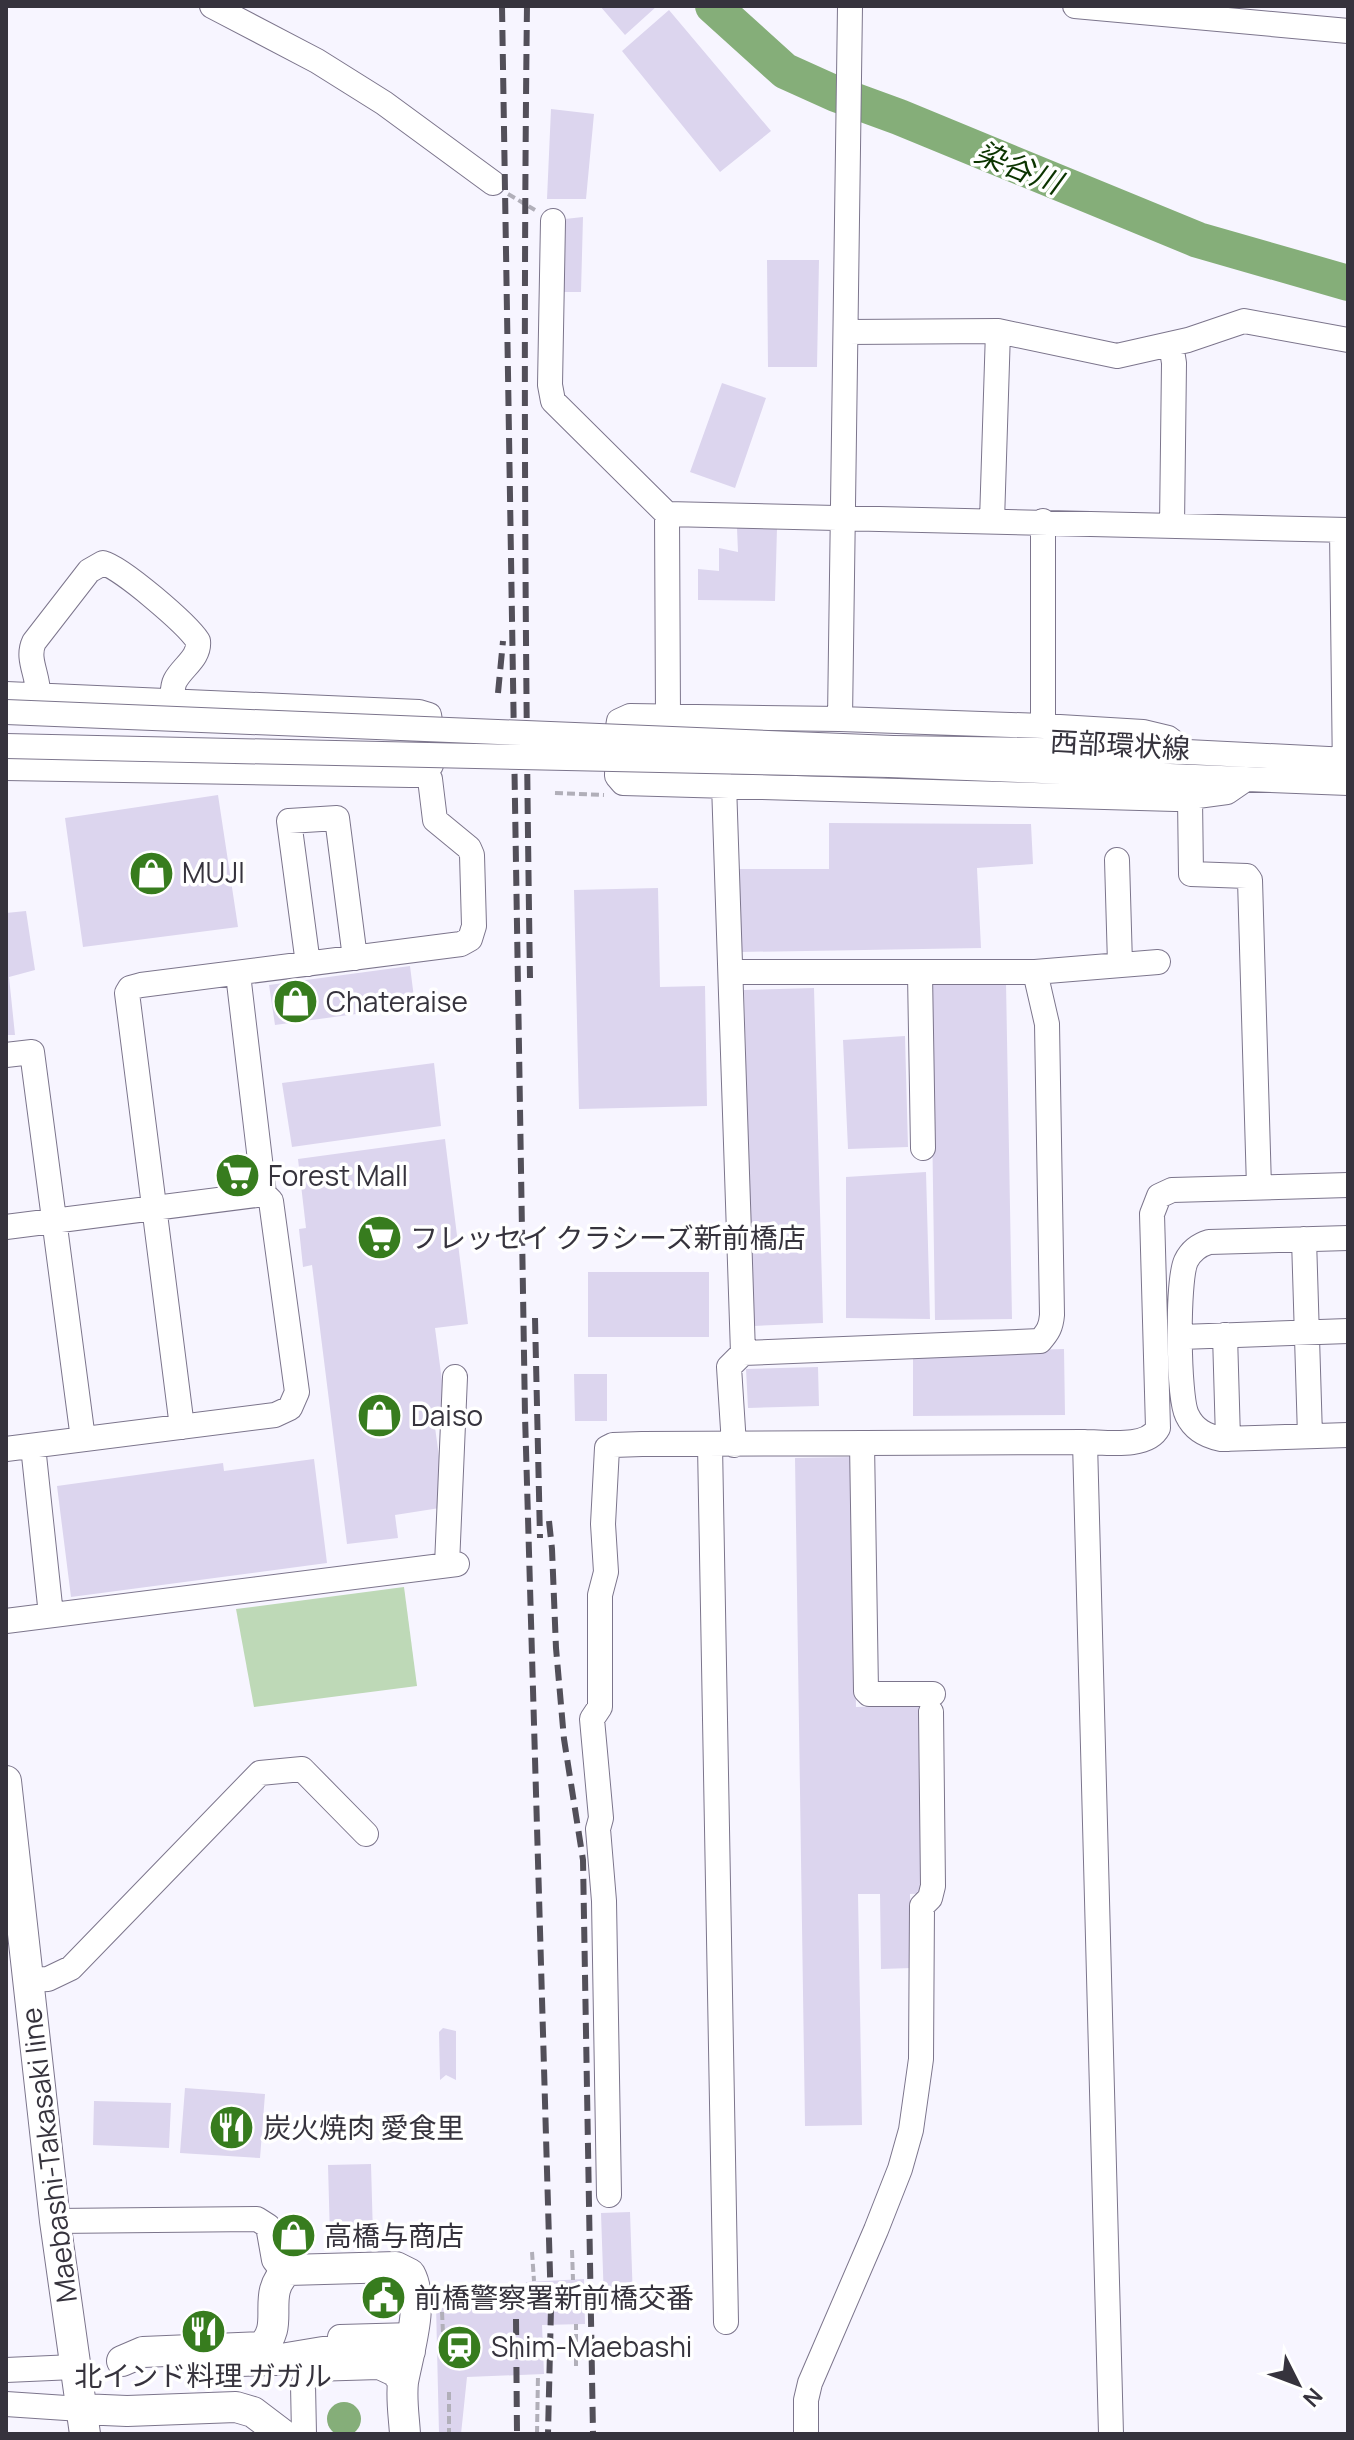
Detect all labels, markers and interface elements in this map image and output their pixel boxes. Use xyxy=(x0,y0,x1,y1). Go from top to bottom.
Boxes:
water label: 染谷川 xyxy=(969,131,1071,204)
street label: 西部環状線 xyxy=(1049,721,1191,767)
shop icon: MUJI xyxy=(127,849,175,897)
place label: MUJI xyxy=(182,853,245,891)
shop icon: Chateraise xyxy=(271,978,319,1026)
place label: Chateraise xyxy=(326,982,468,1020)
supermarket icon: Forest Mall xyxy=(213,1152,261,1200)
place label: Forest Mall xyxy=(268,1156,408,1194)
supermarket icon: フレッセイ クラシーズ新前橋店 xyxy=(355,1214,403,1262)
place label: フレッセイ クラシーズ新前橋店 xyxy=(410,1218,806,1256)
shop icon: Daiso xyxy=(356,1392,404,1440)
place label: Daiso xyxy=(411,1396,483,1434)
street label: Maebashi-Takasaki line xyxy=(11,2005,85,2305)
restaurant icon: 炭火焼肉 愛食里 xyxy=(208,2104,256,2152)
place label: 炭火焼肉 愛食里 xyxy=(263,2108,465,2146)
shop icon: 高橋与商店 xyxy=(269,2212,317,2260)
place label: 高橋与商店 xyxy=(324,2216,464,2254)
public building icon: 前橋警察署新前橋交番 xyxy=(359,2274,407,2322)
place label: 前橋警察署新前橋交番 xyxy=(414,2278,694,2316)
restaurant icon: 北インド料理 ガガル xyxy=(179,2307,227,2355)
station icon: Shim-Maebashi xyxy=(436,2323,484,2371)
place label: Shim-Maebashi xyxy=(491,2327,692,2365)
north arrow xyxy=(1258,2344,1338,2424)
place label: 北インド料理 ガガル xyxy=(74,2356,332,2394)
text: N xyxy=(1296,2381,1329,2413)

